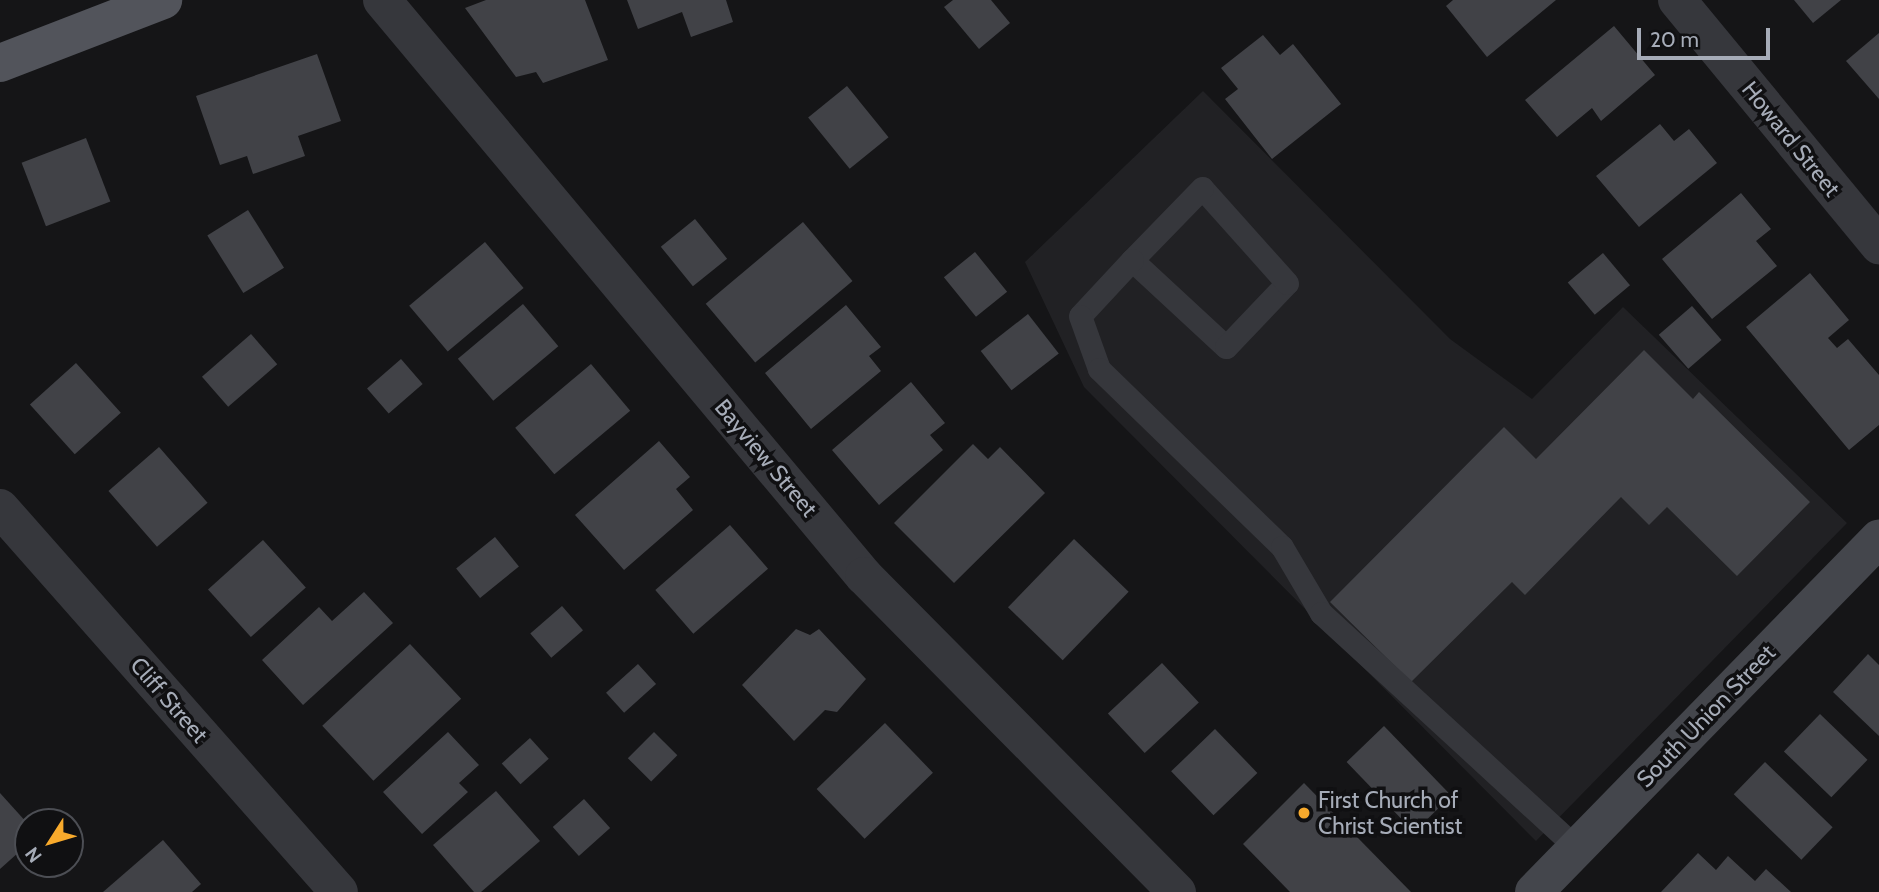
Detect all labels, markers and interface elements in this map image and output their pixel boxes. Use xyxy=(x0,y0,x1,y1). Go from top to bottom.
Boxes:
scale bar xyxy=(1641,14,1774,58)
text: 20 m xyxy=(1650,27,1699,52)
street label: Howard Street xyxy=(1736,76,1846,202)
street label: Bayview Street xyxy=(709,394,823,522)
street label: South Union Street xyxy=(1631,639,1781,793)
street label: Cliff Street xyxy=(124,652,214,748)
place label: First Church of Christ Scientist xyxy=(1318,786,1462,840)
marker: First Church of Christ Scientist xyxy=(1296,805,1312,821)
north arrow xyxy=(14,808,84,878)
text: N xyxy=(20,842,47,867)

